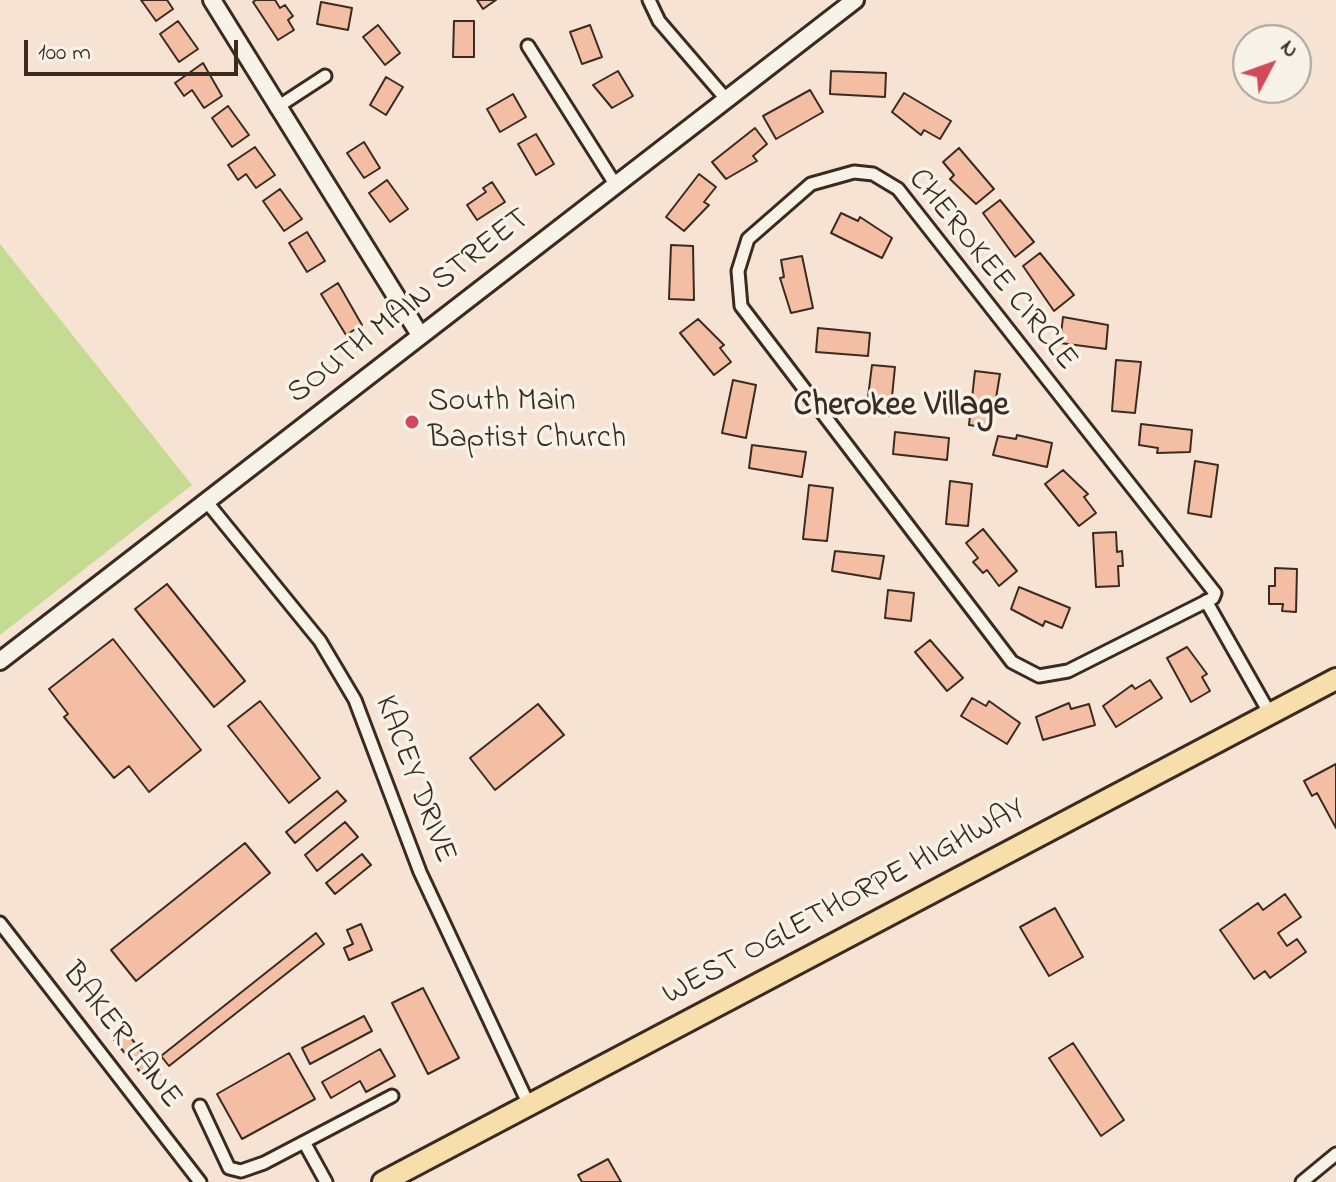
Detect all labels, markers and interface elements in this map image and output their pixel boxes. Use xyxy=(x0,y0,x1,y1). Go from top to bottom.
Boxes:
scale bar xyxy=(28,24,242,74)
north arrow xyxy=(1232,24,1312,104)
text: N xyxy=(1272,33,1306,66)
text: 100 m xyxy=(38,36,91,71)
street label: CHEROKEE CIRCLE xyxy=(898,162,1084,380)
street label: SOUTH MAIN STREET xyxy=(281,202,539,414)
place label: South Main Baptist Church xyxy=(428,385,626,460)
district label: Cherokee Village xyxy=(793,388,1009,428)
marker: South Main Baptist Church xyxy=(403,413,421,431)
street label: KACEY DRIVE xyxy=(364,691,462,869)
street label: WEST OGLETHORPE HIGHWAY xyxy=(657,792,1033,1016)
street label: BAKER LANE xyxy=(51,956,189,1118)

